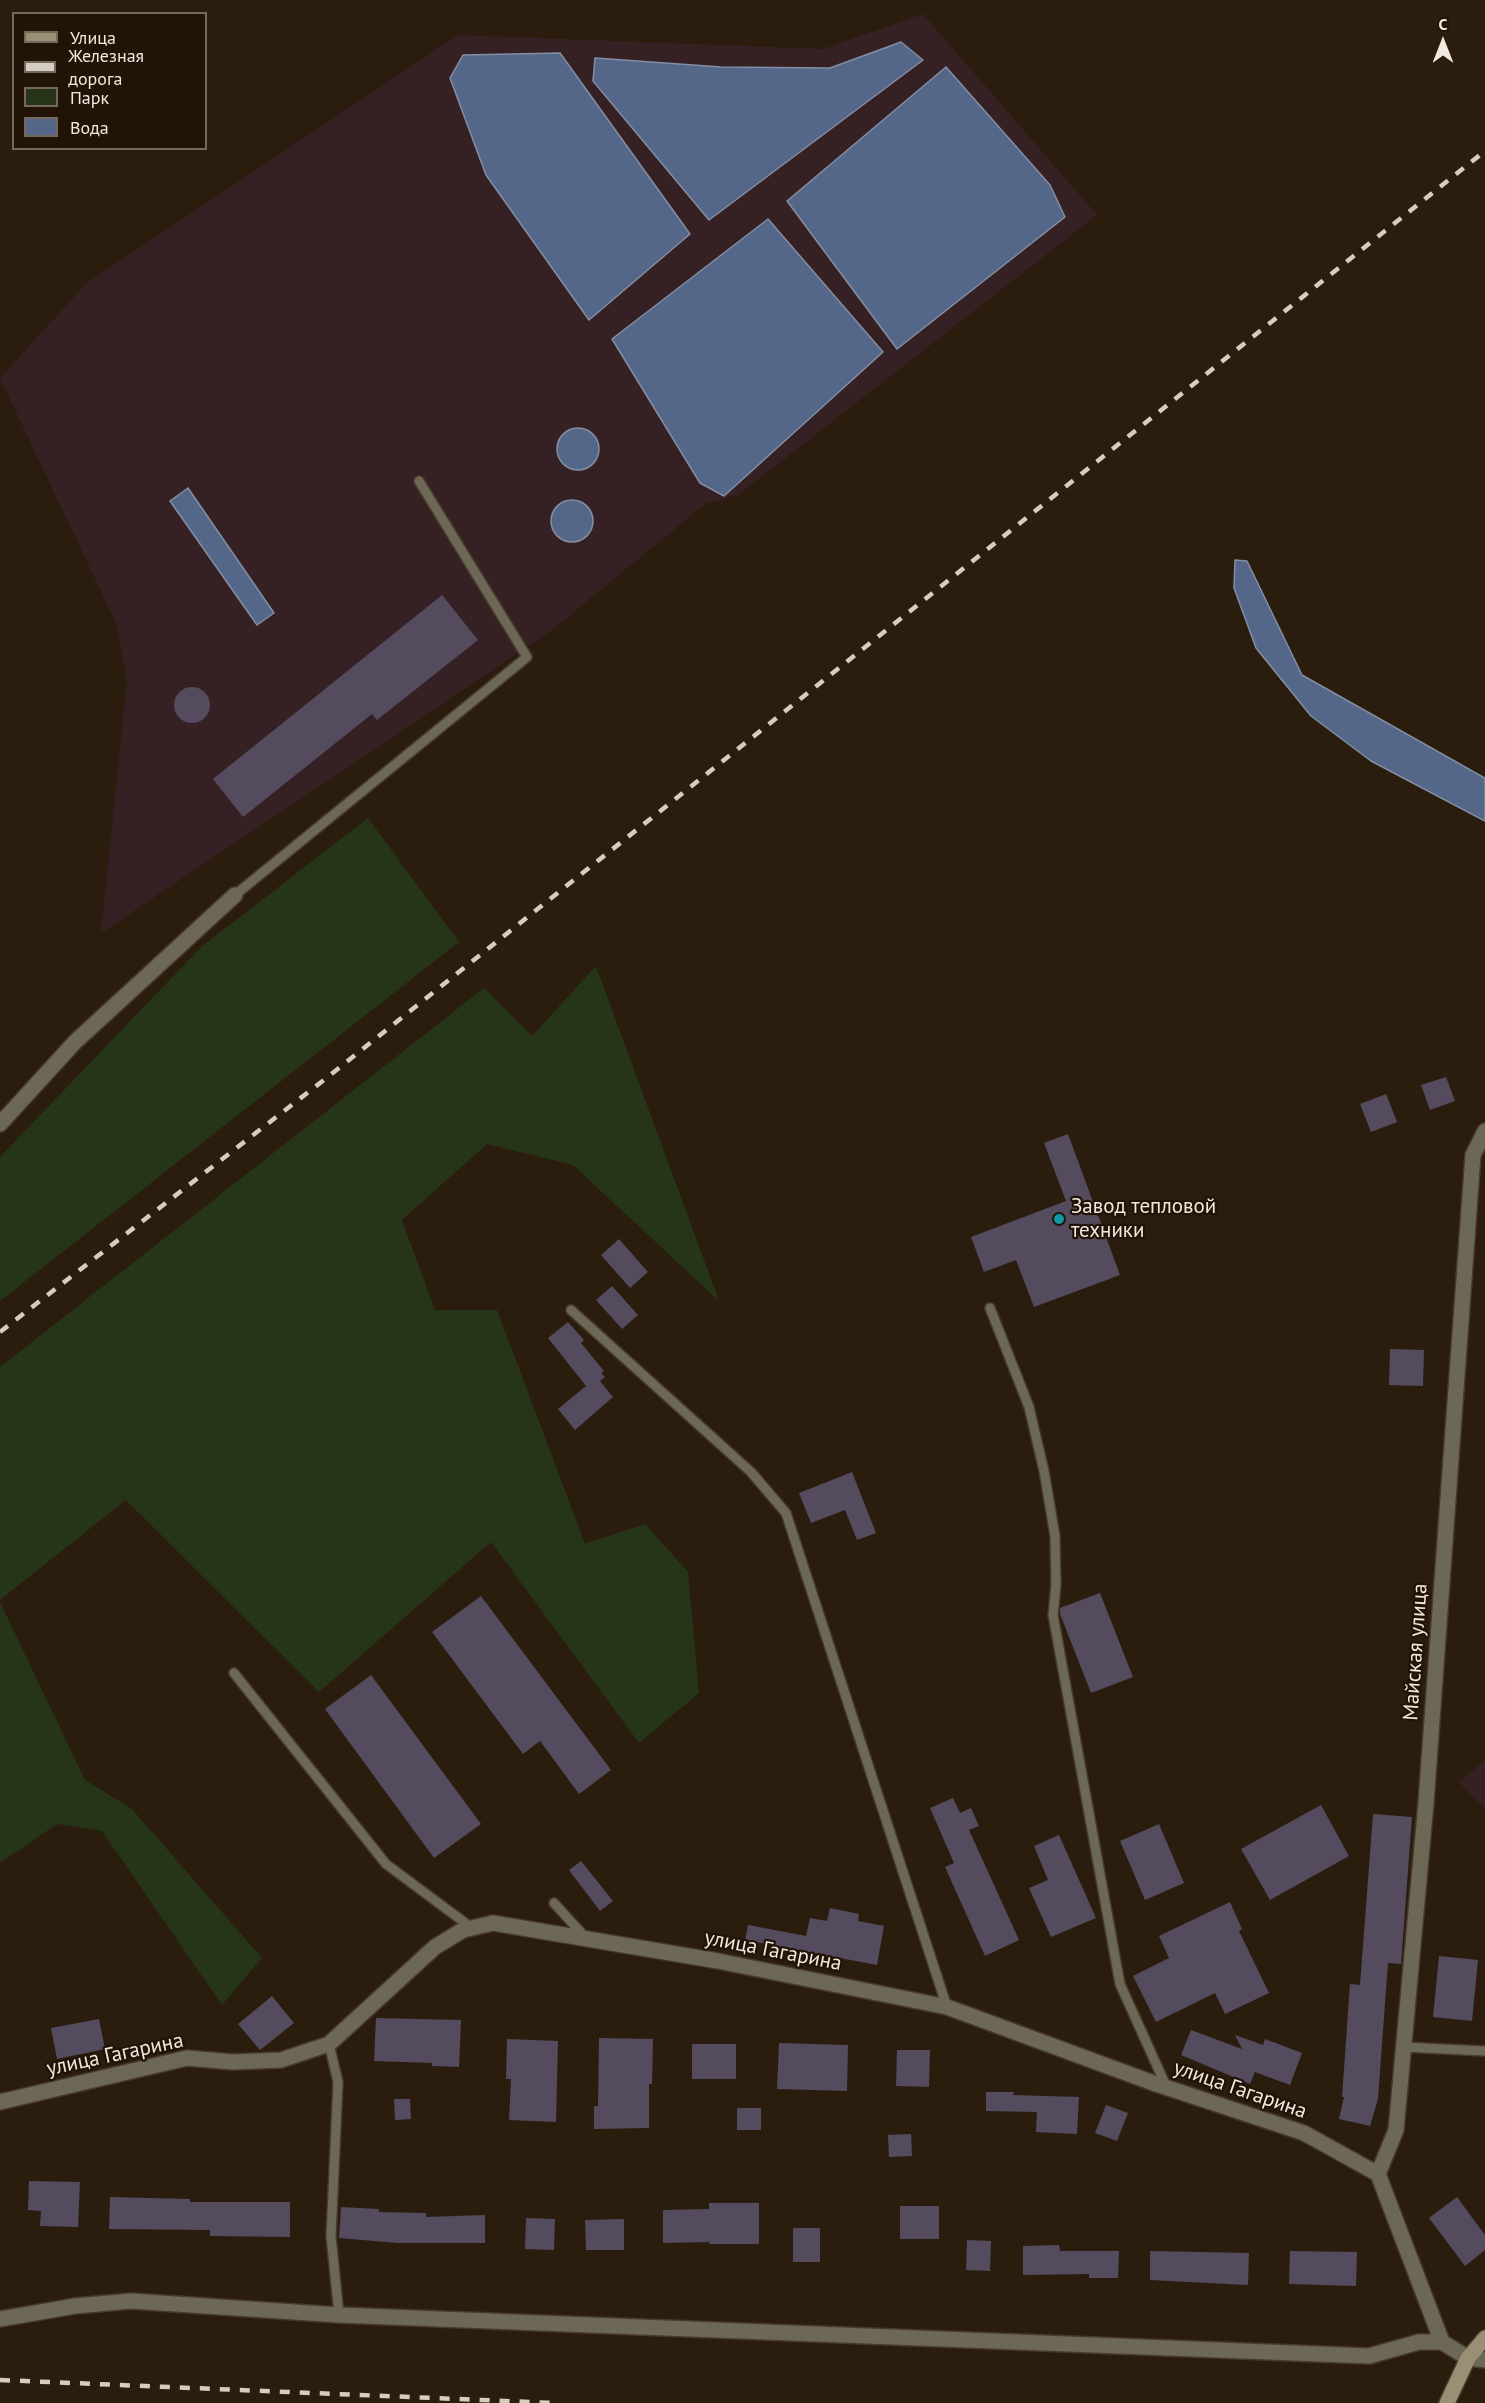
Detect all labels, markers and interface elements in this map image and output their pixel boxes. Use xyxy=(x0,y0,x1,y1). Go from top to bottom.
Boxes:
legend xyxy=(12,12,207,150)
north arrow xyxy=(1413,12,1473,72)
text: С xyxy=(1439,14,1447,34)
text: Улица xyxy=(70,26,116,49)
text: Железная дорога xyxy=(68,44,144,90)
text: Парк xyxy=(70,86,109,109)
text: Вода xyxy=(70,116,109,139)
place label: Завод тепловой техники xyxy=(1071,1194,1216,1244)
marker: Завод тепловой техники xyxy=(1052,1212,1066,1226)
street label: Майская улица xyxy=(1399,1583,1433,1721)
street label: улица Гагарина xyxy=(702,1925,844,1977)
street label: улица Гагарина xyxy=(44,2028,186,2082)
street label: улица Гагарина xyxy=(1170,2055,1310,2125)

